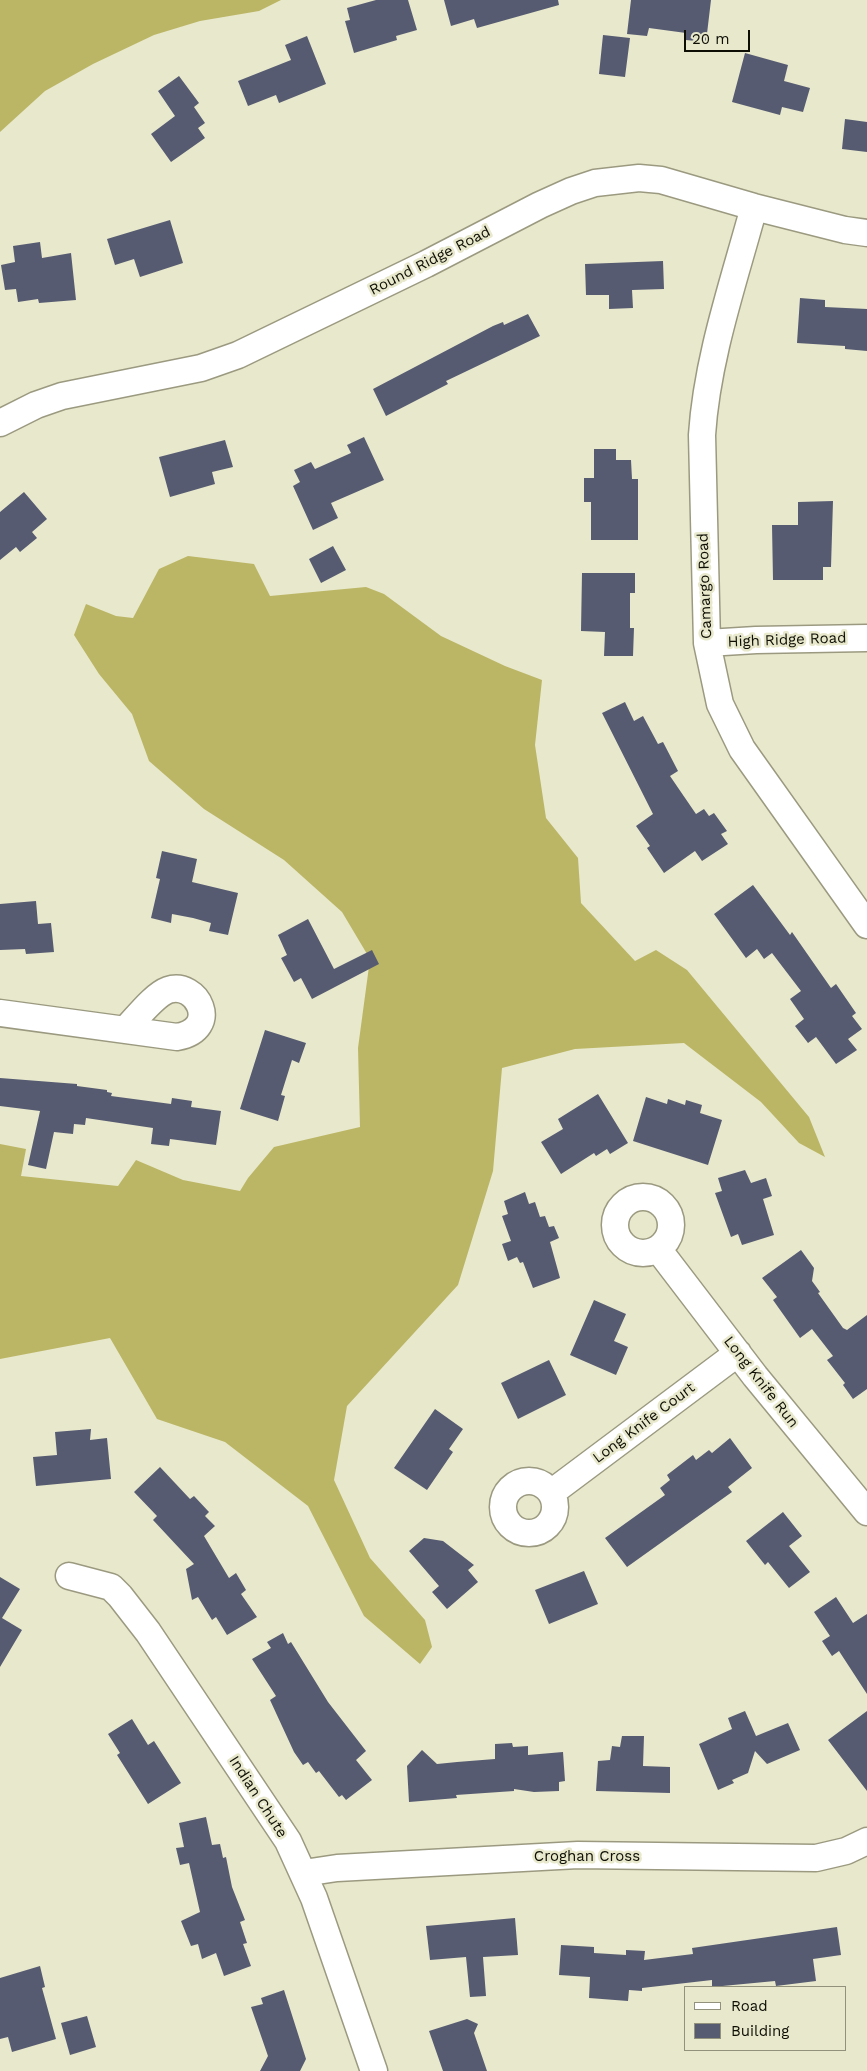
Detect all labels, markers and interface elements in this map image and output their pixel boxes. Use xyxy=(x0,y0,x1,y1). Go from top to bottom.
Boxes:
scale bar xyxy=(687,20,753,52)
text: 20 m xyxy=(692,30,730,48)
street label: Round Ridge Road xyxy=(366,223,494,299)
street label: Camargo Road xyxy=(694,533,716,639)
street label: High Ridge Road xyxy=(727,629,847,651)
street label: Long Knife Run xyxy=(720,1333,802,1431)
street label: Long Knife Court xyxy=(589,1379,699,1467)
street label: Indian Chute xyxy=(225,1753,291,1841)
street label: Croghan Cross xyxy=(534,1848,640,1866)
legend xyxy=(684,1986,847,2051)
text: Road xyxy=(731,1997,768,2015)
text: Building xyxy=(731,2022,789,2040)

